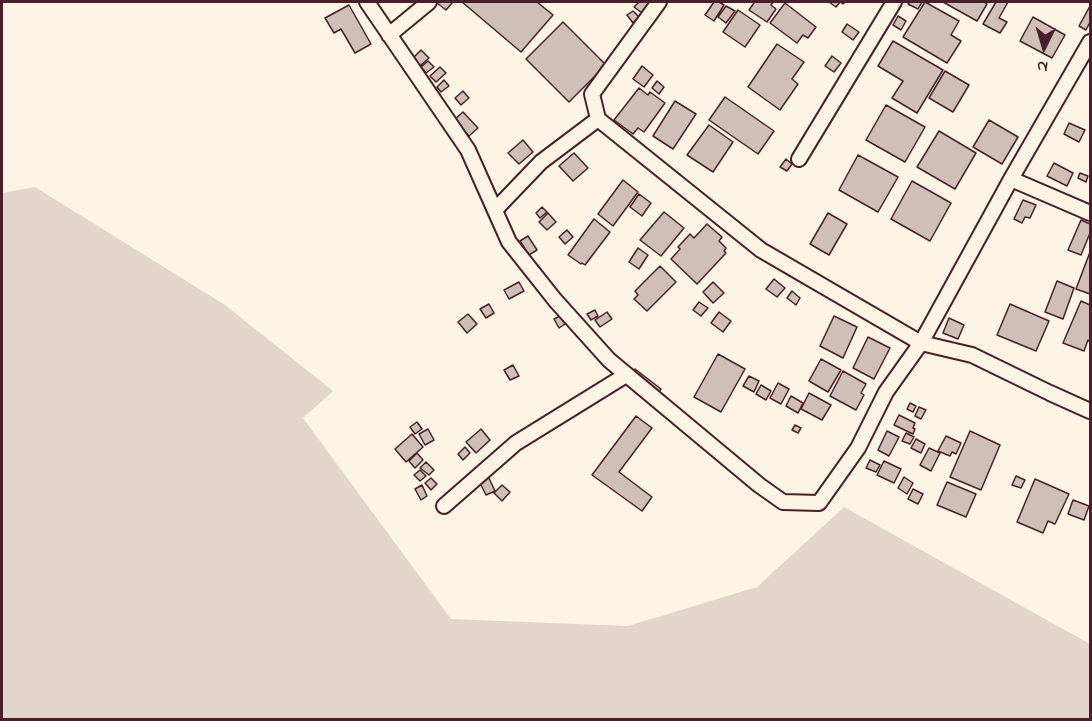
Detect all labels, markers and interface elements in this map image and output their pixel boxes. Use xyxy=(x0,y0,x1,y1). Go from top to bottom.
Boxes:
north arrow xyxy=(1014,18,1074,78)
text: N xyxy=(1036,54,1049,78)

